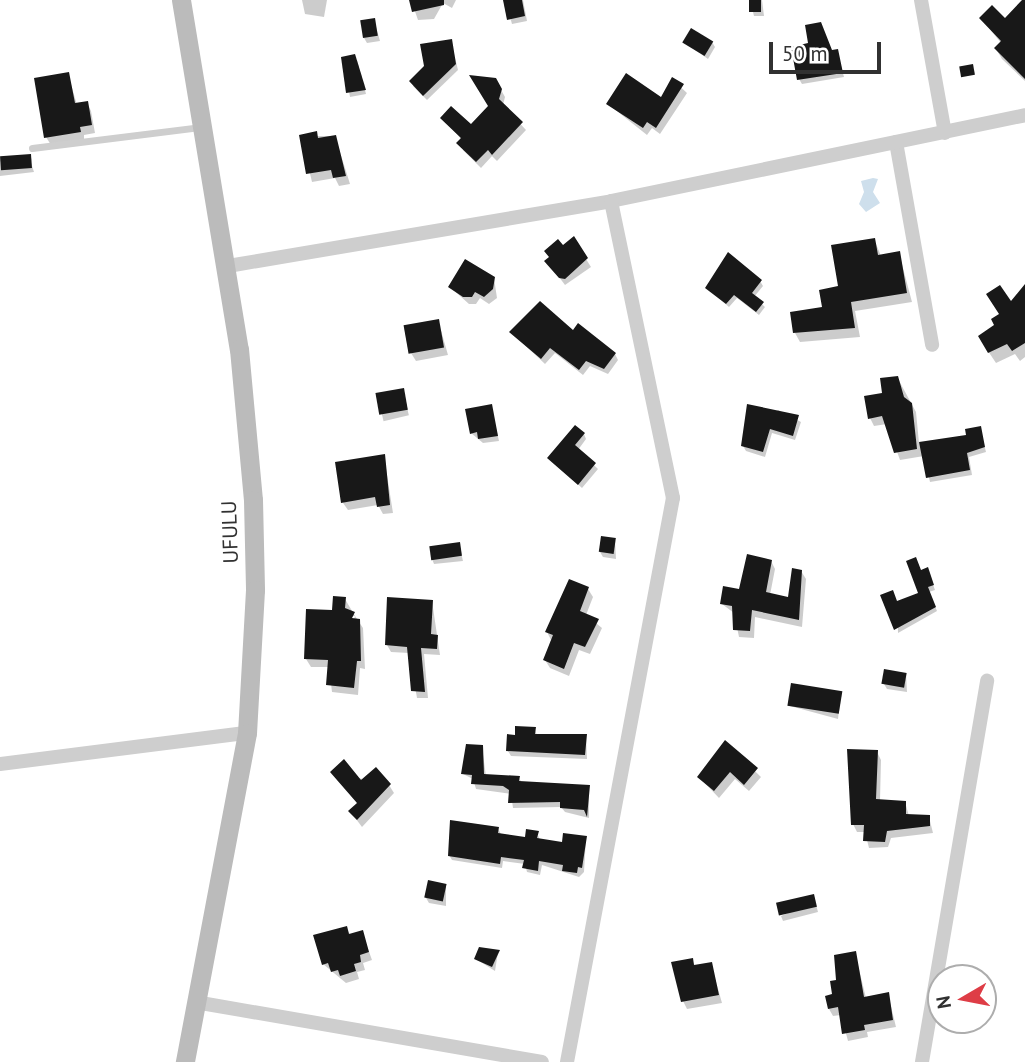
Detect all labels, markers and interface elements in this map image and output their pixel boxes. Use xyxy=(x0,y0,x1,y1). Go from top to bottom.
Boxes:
scale bar xyxy=(773,28,885,72)
text: 50 m xyxy=(782,40,828,67)
street label: UFULU xyxy=(216,500,244,564)
north arrow xyxy=(927,964,997,1034)
text: N xyxy=(930,994,956,1011)

